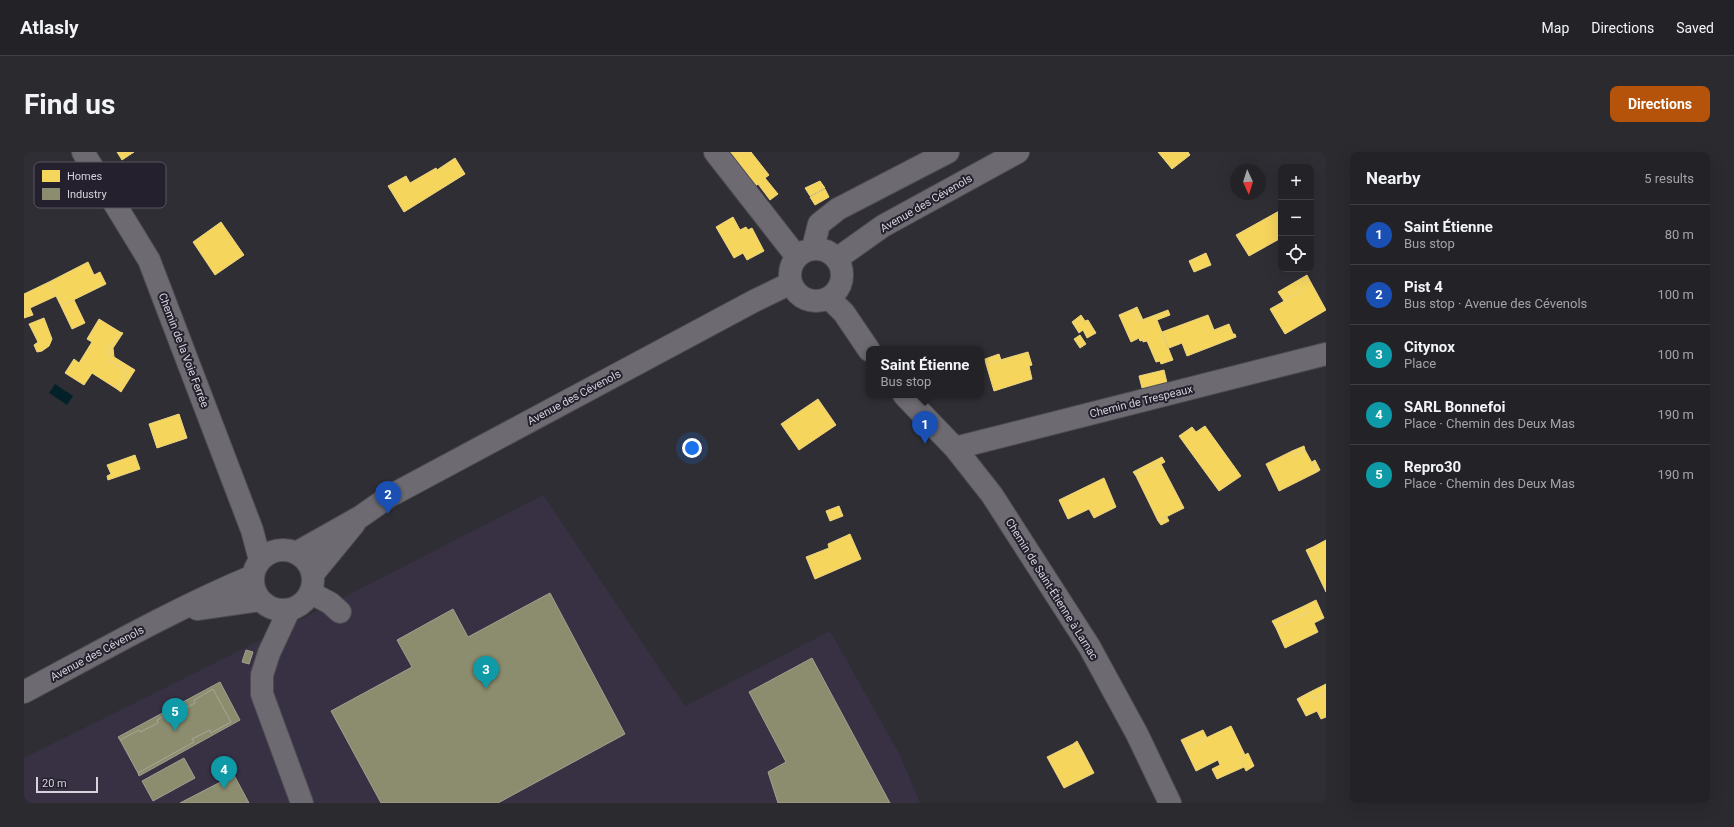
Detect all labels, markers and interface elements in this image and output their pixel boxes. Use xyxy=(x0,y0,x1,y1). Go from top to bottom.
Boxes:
text: Atlasly xyxy=(20,16,79,39)
text: Map xyxy=(1542,20,1569,36)
text: Directions xyxy=(1591,20,1654,36)
text: Saved xyxy=(1676,20,1714,36)
button: Directions xyxy=(1610,86,1710,122)
text: Find us xyxy=(24,88,115,121)
legend xyxy=(34,162,166,208)
north arrow xyxy=(1230,164,1266,200)
map controls xyxy=(1278,164,1314,272)
button: + xyxy=(1278,164,1314,200)
text: Nearby xyxy=(1366,168,1421,188)
text: Homes xyxy=(67,170,103,183)
text: 5 results xyxy=(1644,171,1694,186)
street label: Avenue des Cévenols xyxy=(878,172,975,235)
text: Industry xyxy=(67,188,107,201)
button: − xyxy=(1278,200,1314,236)
text: Saint Étienne xyxy=(1404,218,1493,236)
text: 1 xyxy=(1375,227,1383,242)
text: 80 m xyxy=(1665,227,1694,242)
button: locate xyxy=(1278,236,1314,272)
text: Bus stop xyxy=(1404,236,1455,251)
text: Pist 4 xyxy=(1404,278,1443,296)
text: 2 xyxy=(1375,287,1383,302)
text: 100 m xyxy=(1657,287,1694,302)
street label: Chemin de la Voie Ferrée xyxy=(156,291,211,409)
text: Bus stop · Avenue des Cévenols xyxy=(1404,296,1587,311)
text: Citynox xyxy=(1404,338,1455,356)
popup xyxy=(866,346,984,398)
text: 3 xyxy=(1375,347,1383,362)
text: 100 m xyxy=(1657,347,1694,362)
text: Saint Étienne xyxy=(881,356,969,374)
text: Place xyxy=(1404,356,1436,371)
street label: Avenue des Cévenols xyxy=(525,367,623,428)
text: Bus stop xyxy=(881,374,931,389)
street label: Chemin de Trespeaux xyxy=(1088,382,1194,421)
text: SARL Bonnefoi xyxy=(1404,398,1506,416)
text: 4 xyxy=(1375,407,1383,422)
text: 190 m xyxy=(1657,407,1694,422)
pin: 1 xyxy=(912,411,938,444)
text: Place · Chemin des Deux Mas xyxy=(1404,416,1575,431)
your location xyxy=(682,438,702,458)
text: Repro30 xyxy=(1404,458,1461,476)
text: 5 xyxy=(1375,467,1383,482)
text: 190 m xyxy=(1657,467,1694,482)
text: Place · Chemin des Deux Mas xyxy=(1404,476,1575,491)
pin: 2 xyxy=(375,481,401,514)
street label: Chemin de Saint-Étienne à Larnac xyxy=(1003,516,1101,662)
street label: Avenue des Cévenols xyxy=(48,623,146,684)
pin: 3 xyxy=(473,656,499,689)
pin: 5 xyxy=(162,698,188,731)
pin: 4 xyxy=(211,756,237,789)
scale bar xyxy=(36,775,98,794)
text: 20 m xyxy=(42,777,67,790)

